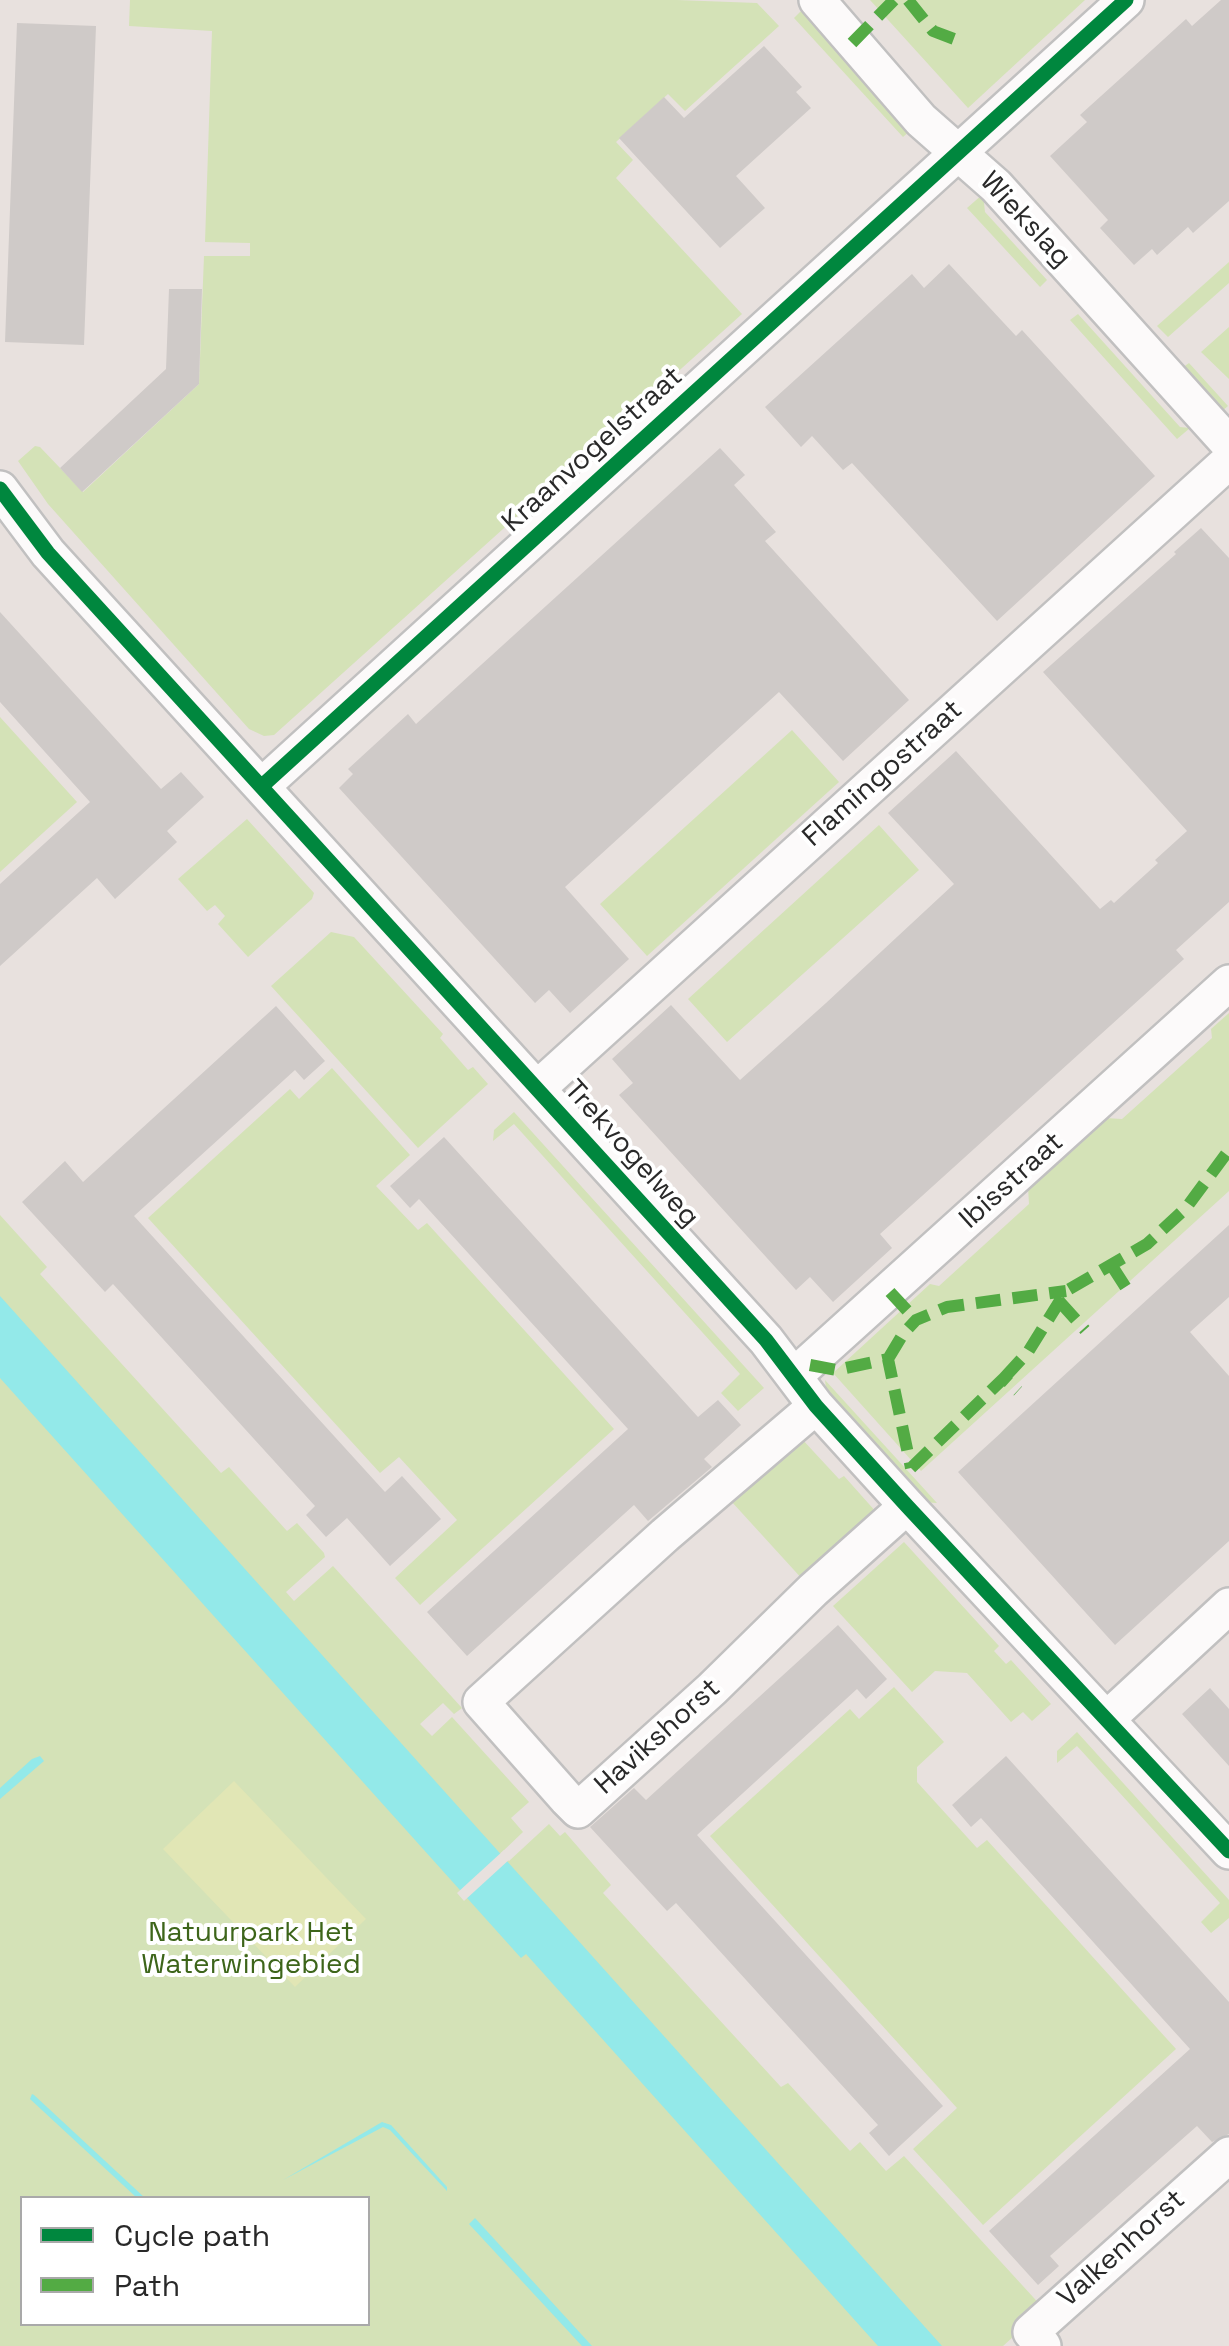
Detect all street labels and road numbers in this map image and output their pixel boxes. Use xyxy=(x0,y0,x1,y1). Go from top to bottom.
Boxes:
street label: Wiekslag xyxy=(972,165,1078,275)
street label: Kraanvogelstraat xyxy=(496,360,690,540)
street label: Flamingostraat xyxy=(796,694,970,854)
street label: Trekvogelweg xyxy=(556,1074,706,1234)
street label: Ibisstraat xyxy=(953,1126,1071,1236)
street label: Havikshorst xyxy=(588,1672,728,1802)
street label: Valkenhorst xyxy=(1052,2183,1192,2315)

